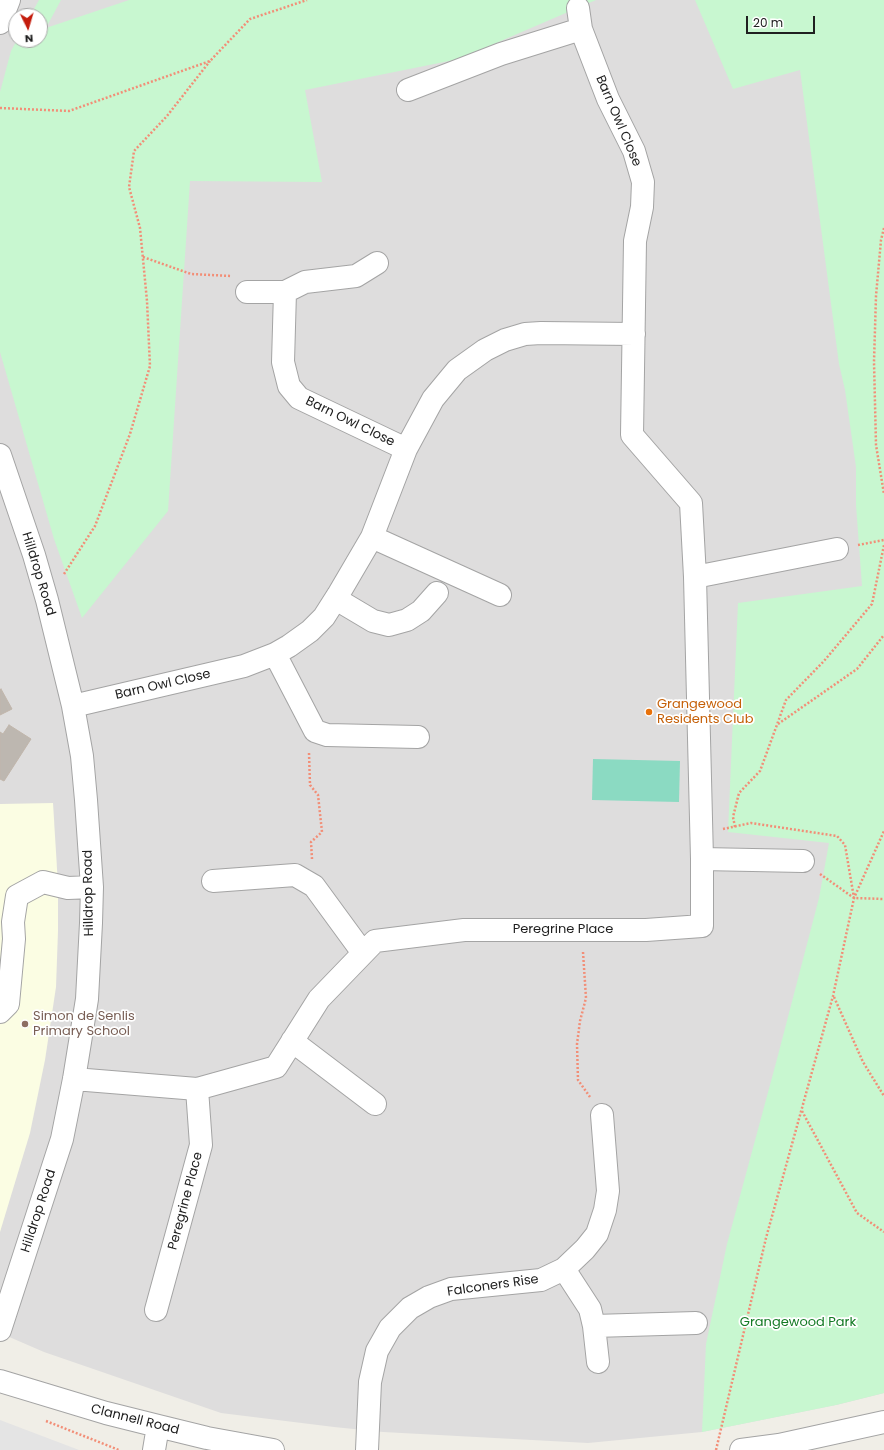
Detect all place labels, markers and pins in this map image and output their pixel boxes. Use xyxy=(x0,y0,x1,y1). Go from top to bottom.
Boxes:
place label: Grangewood Residents Club xyxy=(657,697,753,728)
marker: Grangewood Residents Club xyxy=(644,707,654,717)
place label: Simon de Senlis Primary School xyxy=(33,1009,135,1040)
marker: Simon de Senlis Primary School xyxy=(20,1019,30,1029)

